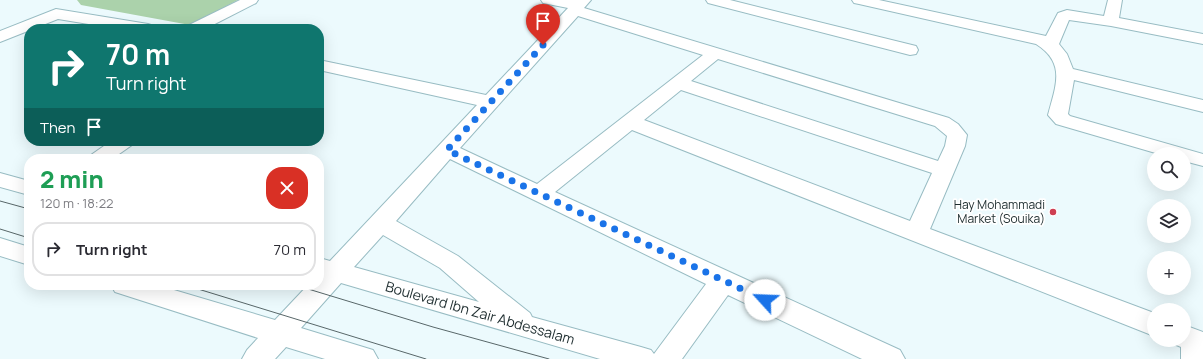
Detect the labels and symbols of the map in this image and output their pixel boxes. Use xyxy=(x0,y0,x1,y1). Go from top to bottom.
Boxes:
pin xyxy=(526,4,560,45)
place label: Hay Mohammadi Market (Souika) xyxy=(954,196,1045,227)
marker: Hay Mohammadi Market (Souika) xyxy=(1048,207,1058,217)
street label: Boulevard Ibn Zair Abdessalam xyxy=(383,276,577,349)
position arrow xyxy=(744,279,786,321)

